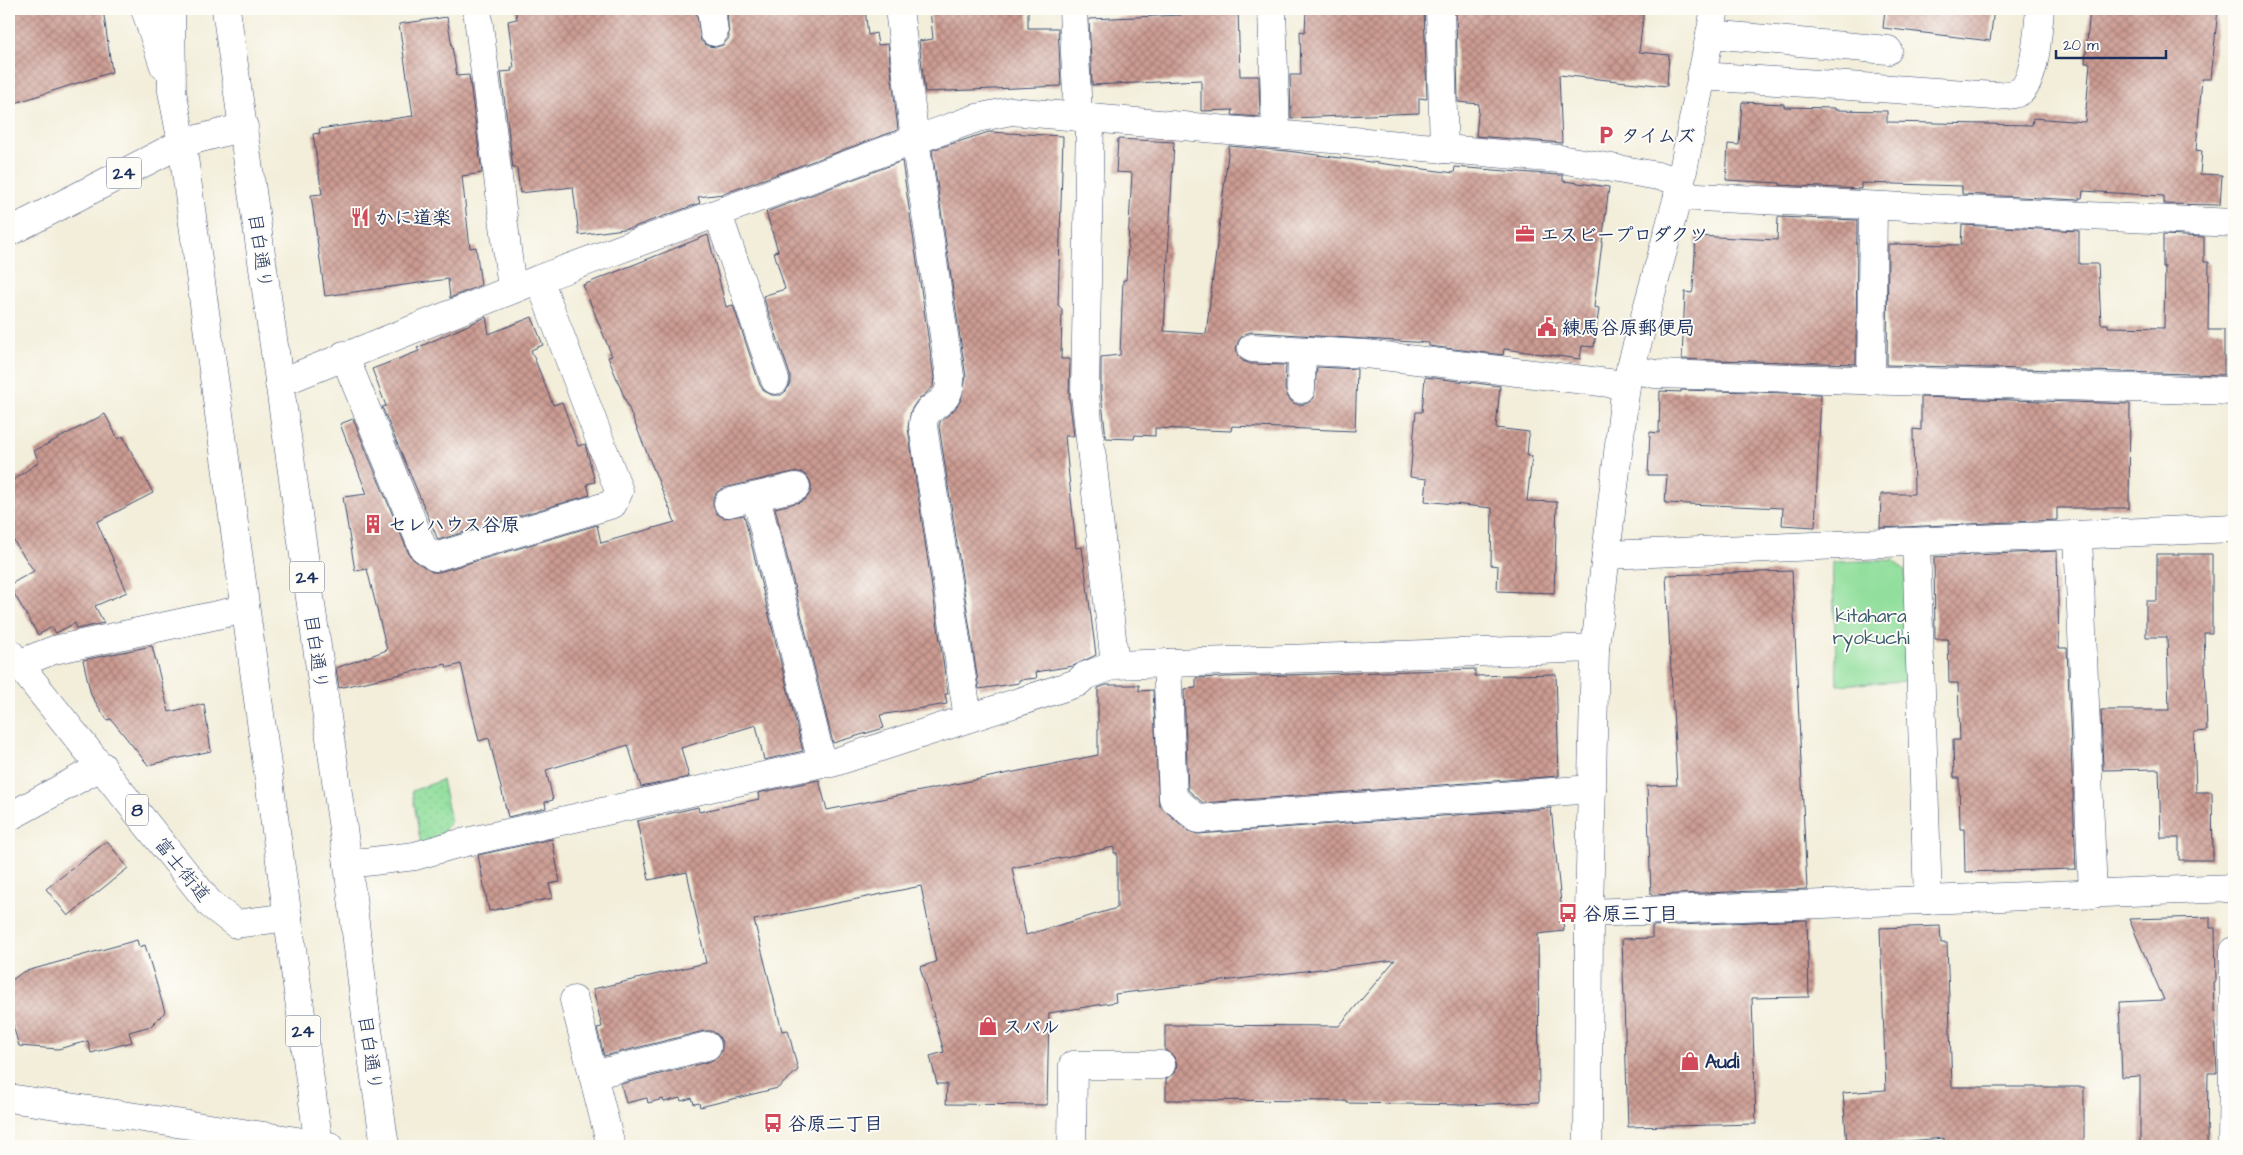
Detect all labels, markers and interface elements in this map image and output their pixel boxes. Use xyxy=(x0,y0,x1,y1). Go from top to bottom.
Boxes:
scale bar xyxy=(2056,28,2166,60)
text: 20 m xyxy=(2063,35,2099,56)
place label: タイムズ xyxy=(1621,123,1695,150)
parking icon: タイムズ xyxy=(1595,124,1617,146)
road number: 24 xyxy=(106,158,142,188)
place label: かに道楽 xyxy=(375,205,451,232)
restaurant icon: かに道楽 xyxy=(349,206,371,228)
street label: 目白通り xyxy=(241,212,278,291)
place label: エスビープロダクツ xyxy=(1540,222,1708,249)
office icon: エスビープロダクツ xyxy=(1514,223,1536,245)
place label: 練馬谷原郵便局 xyxy=(1562,315,1695,342)
public building icon: 練馬谷原郵便局 xyxy=(1536,316,1558,338)
place label: セレハウス谷原 xyxy=(388,512,520,539)
building icon: セレハウス谷原 xyxy=(362,513,384,535)
road number: 24 xyxy=(290,562,324,592)
park label: kitahara ryokuchi xyxy=(1832,603,1910,653)
street label: 目白通り xyxy=(297,613,334,692)
road number: 8 xyxy=(126,794,148,826)
street label: 富士街道 xyxy=(147,832,216,908)
place label: 谷原三丁目 xyxy=(1583,901,1678,928)
bus stop icon: 谷原三丁目 xyxy=(1557,902,1579,924)
street label: 目白通り xyxy=(351,1014,388,1093)
place label: スバル xyxy=(1003,1014,1060,1041)
shop icon: スバル xyxy=(977,1015,999,1037)
road number: 24 xyxy=(286,1016,320,1046)
place label: Audi xyxy=(1705,1049,1740,1076)
shop icon: Audi xyxy=(1679,1050,1701,1072)
place label: 谷原二丁目 xyxy=(788,1111,883,1138)
bus stop icon: 谷原二丁目 xyxy=(762,1112,784,1134)

